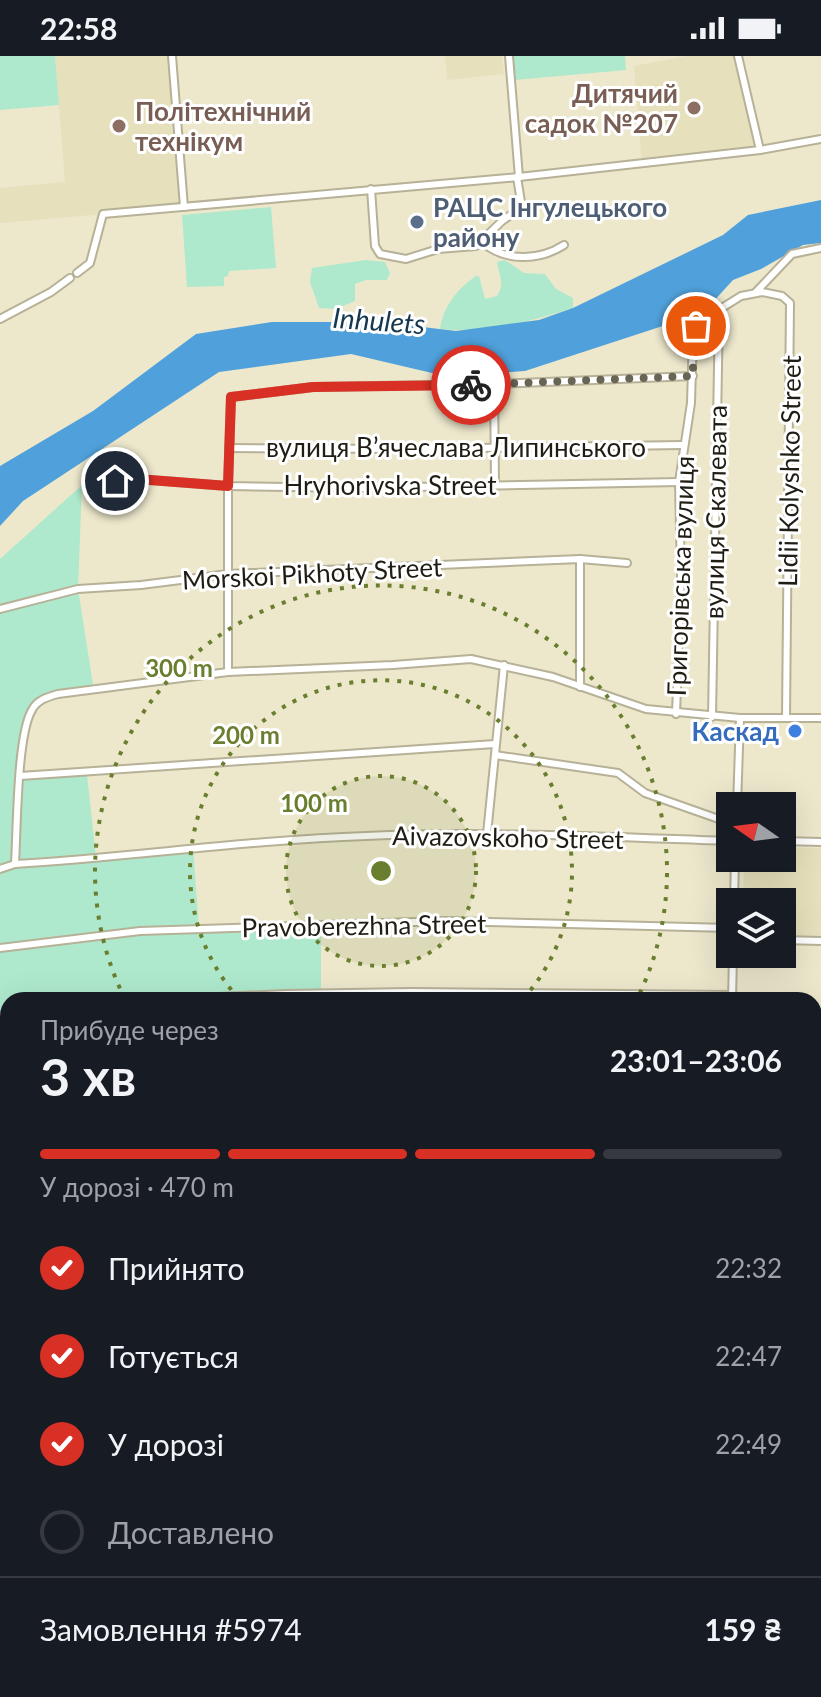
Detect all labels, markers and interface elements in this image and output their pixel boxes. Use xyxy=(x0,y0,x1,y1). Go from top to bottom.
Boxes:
text: 22:58 xyxy=(40,10,117,46)
place label: Дитячий садок №207 xyxy=(525,77,678,139)
place label: Політехнічний технікум xyxy=(135,95,311,157)
marker: Дитячий садок №207 xyxy=(685,99,703,117)
marker: Політехнічний технікум xyxy=(110,117,128,135)
place label: РАЦС Інгулецького району xyxy=(433,191,667,253)
marker: РАЦС Інгулецького району xyxy=(408,213,426,231)
pin xyxy=(662,292,730,360)
water label: Inhulets xyxy=(332,300,426,340)
icon: bag xyxy=(674,304,718,348)
courier xyxy=(431,345,511,425)
street label: Lidii Kolyshko Street xyxy=(771,354,807,587)
icon: bike xyxy=(449,363,493,407)
street label: вулиця Скалевата xyxy=(697,405,733,619)
street label: вулиця В’ячеслава Липинського xyxy=(266,431,646,463)
pin xyxy=(81,447,149,515)
street label: Григорівська вулиця xyxy=(660,455,700,697)
icon: home xyxy=(93,459,137,503)
street label: Hryhorivska Street xyxy=(283,469,497,501)
street label: Morskoi Pikhoty Street xyxy=(181,550,444,596)
text: 300 m xyxy=(145,653,213,682)
place label: Каскад xyxy=(692,715,780,747)
text: 200 m xyxy=(212,720,280,749)
marker: Каскад xyxy=(786,722,804,740)
text: 100 m xyxy=(280,788,348,817)
north arrow xyxy=(716,792,796,872)
map controls xyxy=(716,792,796,968)
street label: Aivazovskoho Street xyxy=(392,819,625,855)
centre of rings xyxy=(367,857,395,885)
button: layers xyxy=(716,888,796,968)
street label: Pravoberezhna Street xyxy=(241,907,487,943)
text: Прибуде через xyxy=(40,1014,219,1046)
text: 23:01–23:06 xyxy=(610,1042,782,1078)
text: 3 хв xyxy=(40,1045,136,1107)
text: У дорозі · 470 m xyxy=(40,1171,234,1203)
icon: check xyxy=(40,1246,84,1290)
text: Прийнято xyxy=(108,1250,244,1286)
text: 22:32 xyxy=(715,1252,782,1284)
icon: check xyxy=(40,1334,84,1378)
text: Готується xyxy=(108,1338,239,1374)
text: 22:47 xyxy=(715,1340,782,1372)
icon: check xyxy=(40,1422,84,1466)
text: У дорозі xyxy=(108,1426,224,1462)
text: 22:49 xyxy=(715,1428,782,1460)
text: Доставлено xyxy=(108,1514,274,1550)
text: Замовлення #5974 xyxy=(40,1611,302,1647)
text: 159 ₴ xyxy=(704,1611,782,1647)

